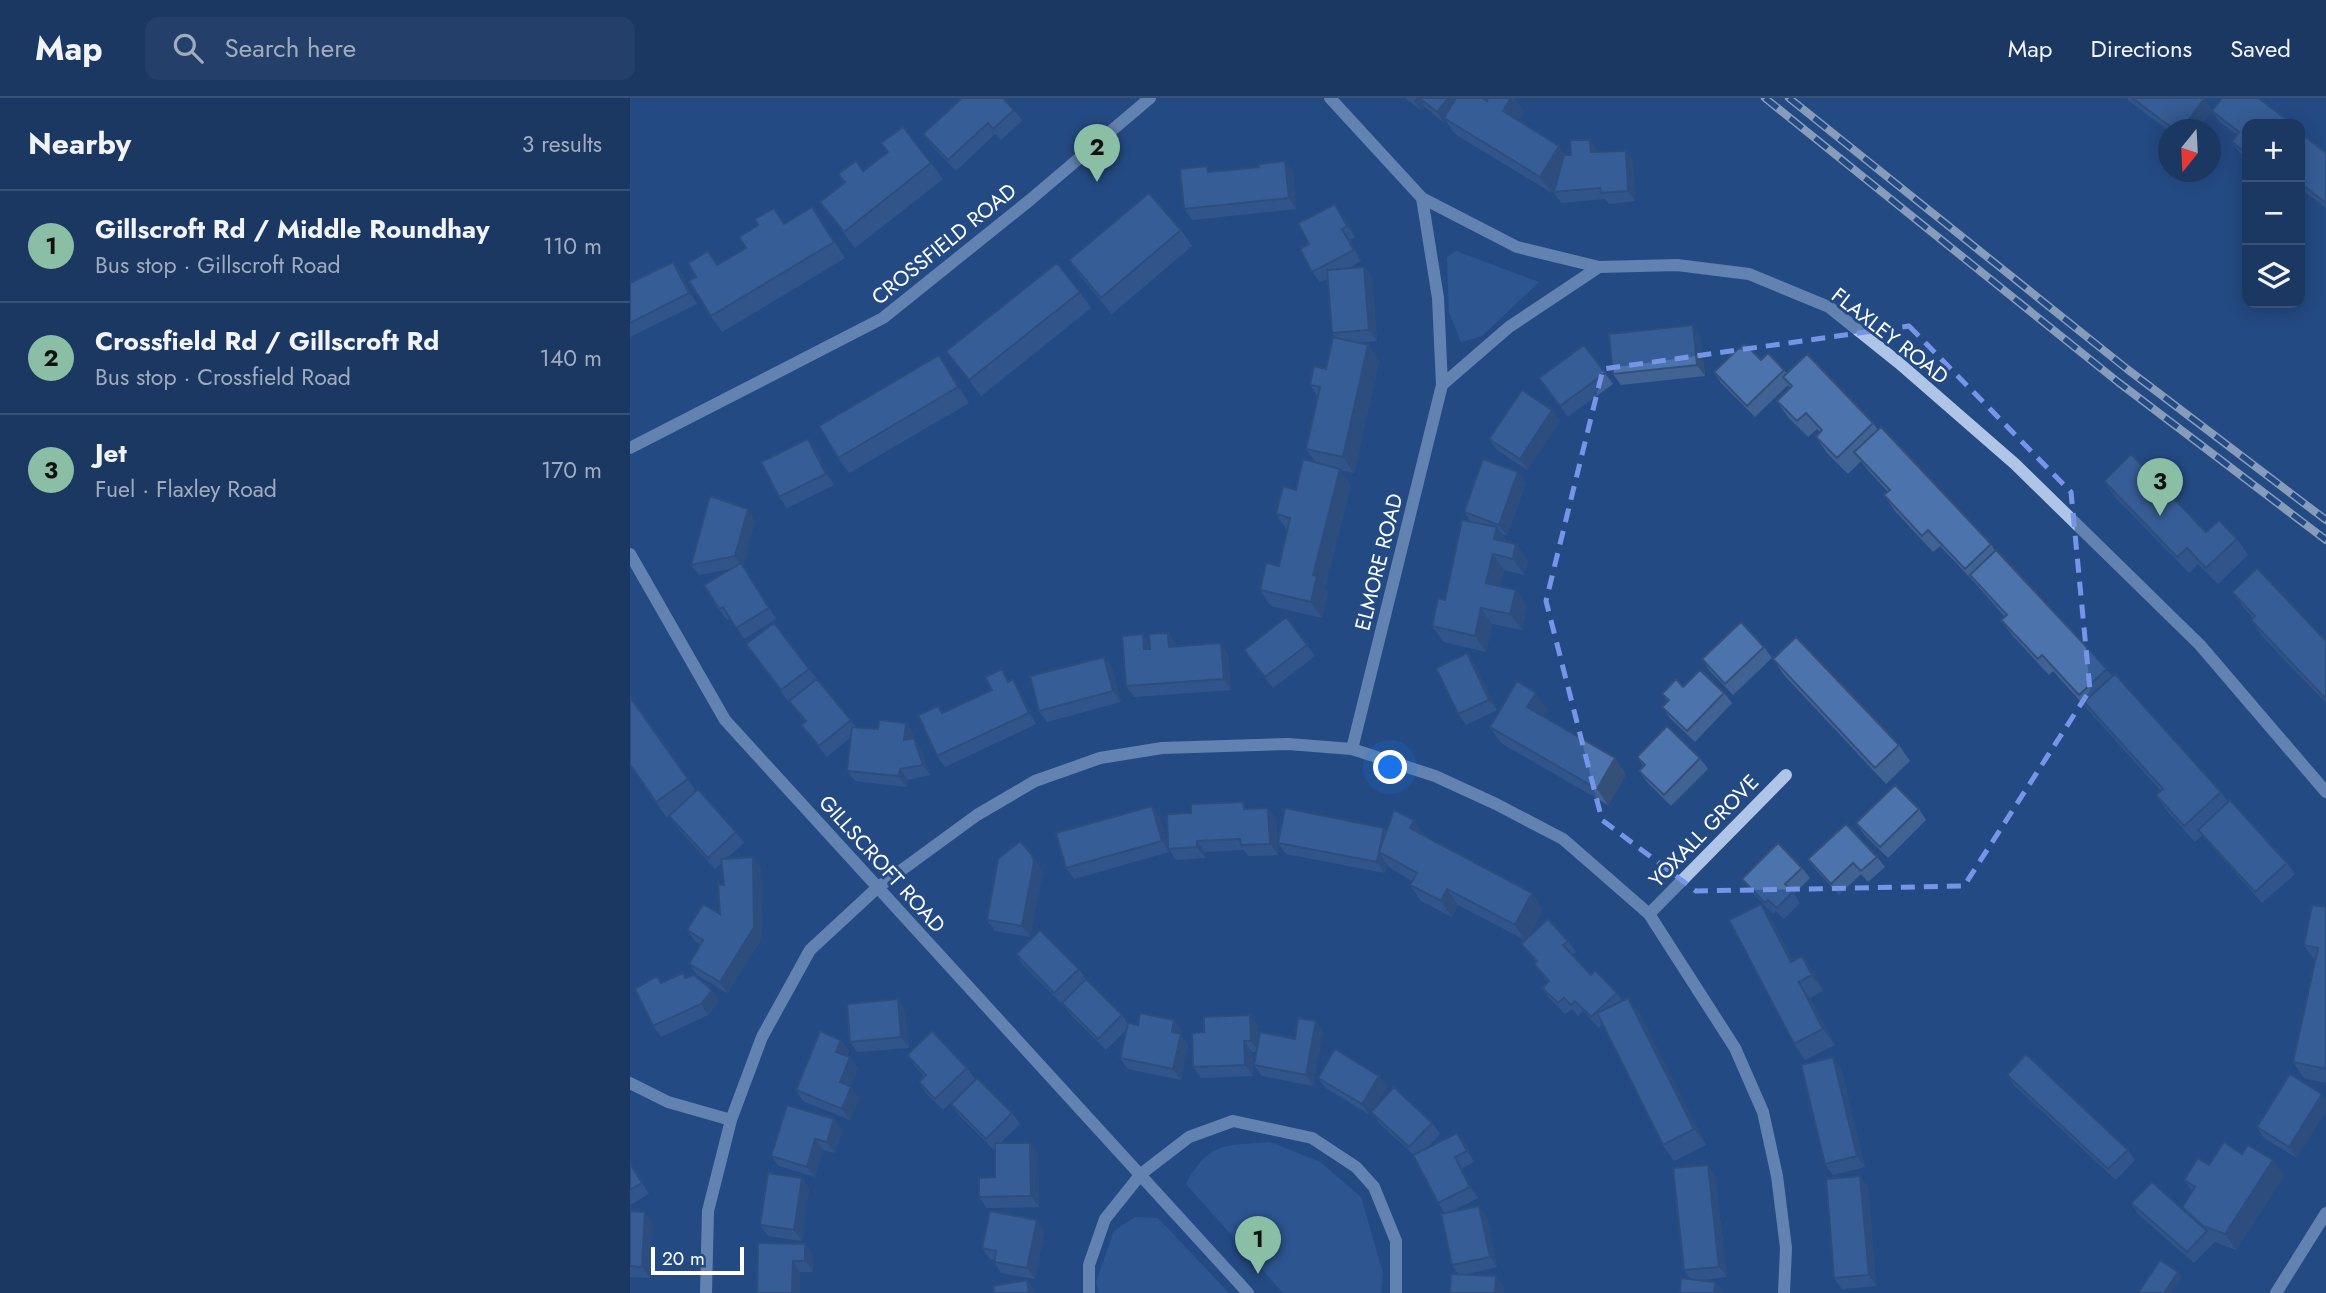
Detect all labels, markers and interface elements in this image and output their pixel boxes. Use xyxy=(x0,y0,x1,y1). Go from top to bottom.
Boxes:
search box xyxy=(145,17,635,80)
text: Map xyxy=(35,25,103,72)
icon: search xyxy=(169,29,207,67)
text: Search here xyxy=(225,29,356,67)
text: Map xyxy=(2008,31,2053,66)
text: Directions xyxy=(2091,31,2192,66)
text: Saved xyxy=(2230,31,2291,66)
north arrow xyxy=(2158,119,2221,182)
map controls xyxy=(2242,119,2305,308)
button: + xyxy=(2242,119,2305,182)
text: Nearby xyxy=(28,122,131,165)
pin: 2 xyxy=(1074,124,1120,182)
text: 3 results xyxy=(522,127,602,161)
street label: CROSSFIELD ROAD xyxy=(865,176,1023,312)
button: − xyxy=(2242,182,2305,245)
text: Gillscroft Rd / Middle Roundhay xyxy=(95,210,489,248)
text: 1 xyxy=(45,229,57,263)
text: 110 m xyxy=(543,229,602,263)
button: layers xyxy=(2242,245,2305,308)
text: Bus stop · Gillscroft Road xyxy=(95,248,341,282)
street label: FLAXLEY ROAD xyxy=(1825,281,1955,391)
text: Crossfield Rd / Gillscroft Rd xyxy=(95,322,439,360)
text: 2 xyxy=(43,341,59,375)
text: 140 m xyxy=(540,341,602,375)
text: Bus stop · Crossfield Road xyxy=(95,360,351,394)
text: Jet xyxy=(95,434,127,472)
text: 3 xyxy=(44,453,58,487)
text: 170 m xyxy=(541,453,602,487)
pin: 3 xyxy=(2137,458,2183,516)
text: Fuel · Flaxley Road xyxy=(95,472,277,506)
street label: ELMORE ROAD xyxy=(1348,490,1410,634)
your location xyxy=(1373,750,1407,784)
street label: YOXALL GROVE xyxy=(1642,768,1766,894)
street label: GILLSCROFT ROAD xyxy=(812,788,952,940)
pin: 1 xyxy=(1235,1216,1281,1274)
scale bar xyxy=(651,1244,744,1276)
text: 20 m xyxy=(662,1245,705,1272)

